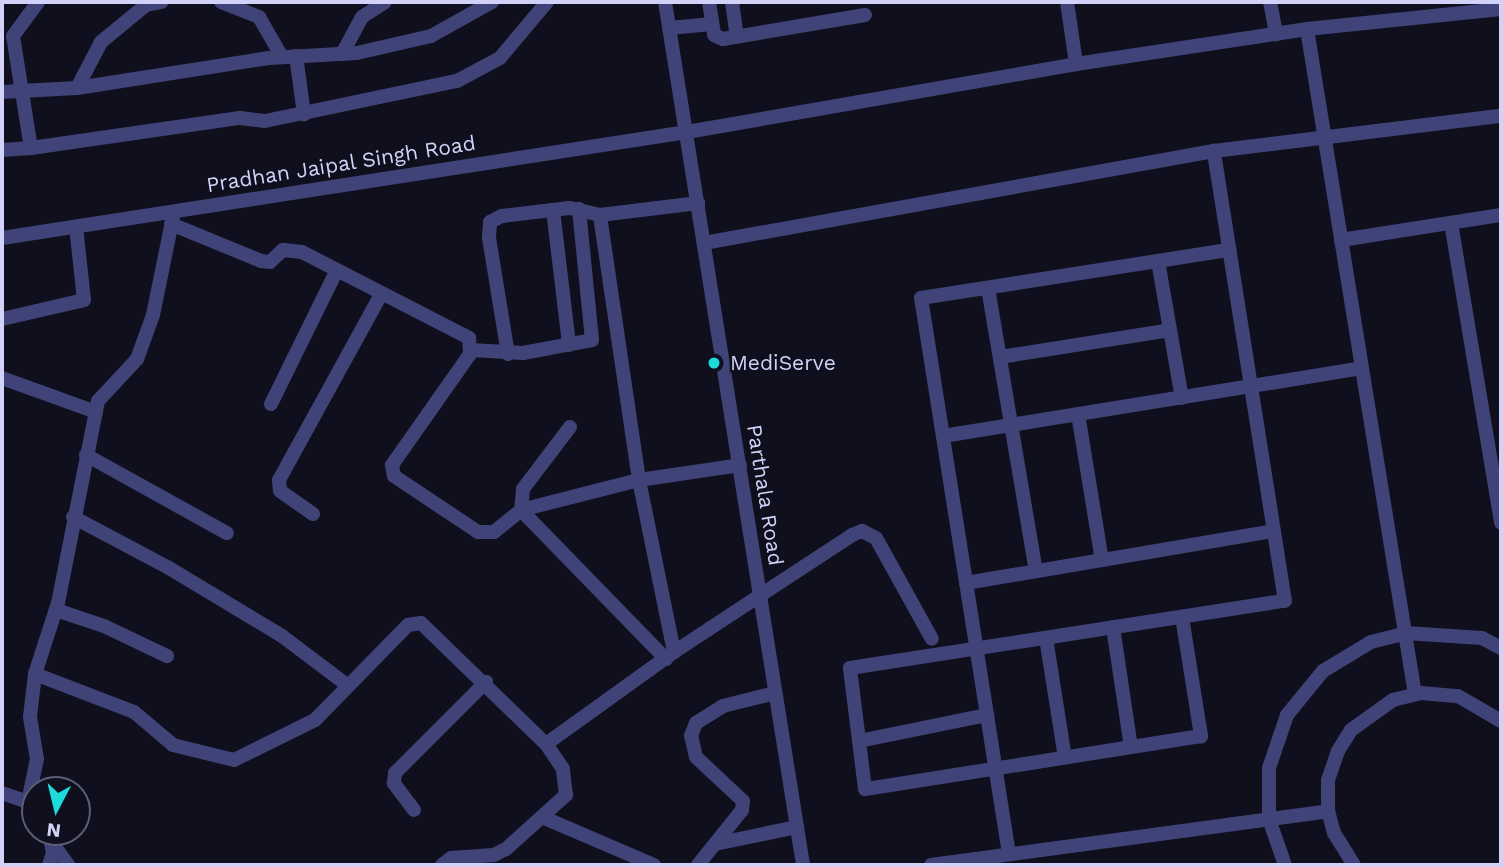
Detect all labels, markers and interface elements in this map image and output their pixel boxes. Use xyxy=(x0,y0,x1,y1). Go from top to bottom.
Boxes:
street label: Pradhan Jaipal Singh Road xyxy=(204,130,478,198)
place label: MediServe xyxy=(730,350,836,376)
marker: MediServe xyxy=(704,353,724,373)
street label: Parthala Road xyxy=(741,422,789,568)
north arrow xyxy=(21,776,91,846)
text: N xyxy=(45,818,62,843)

